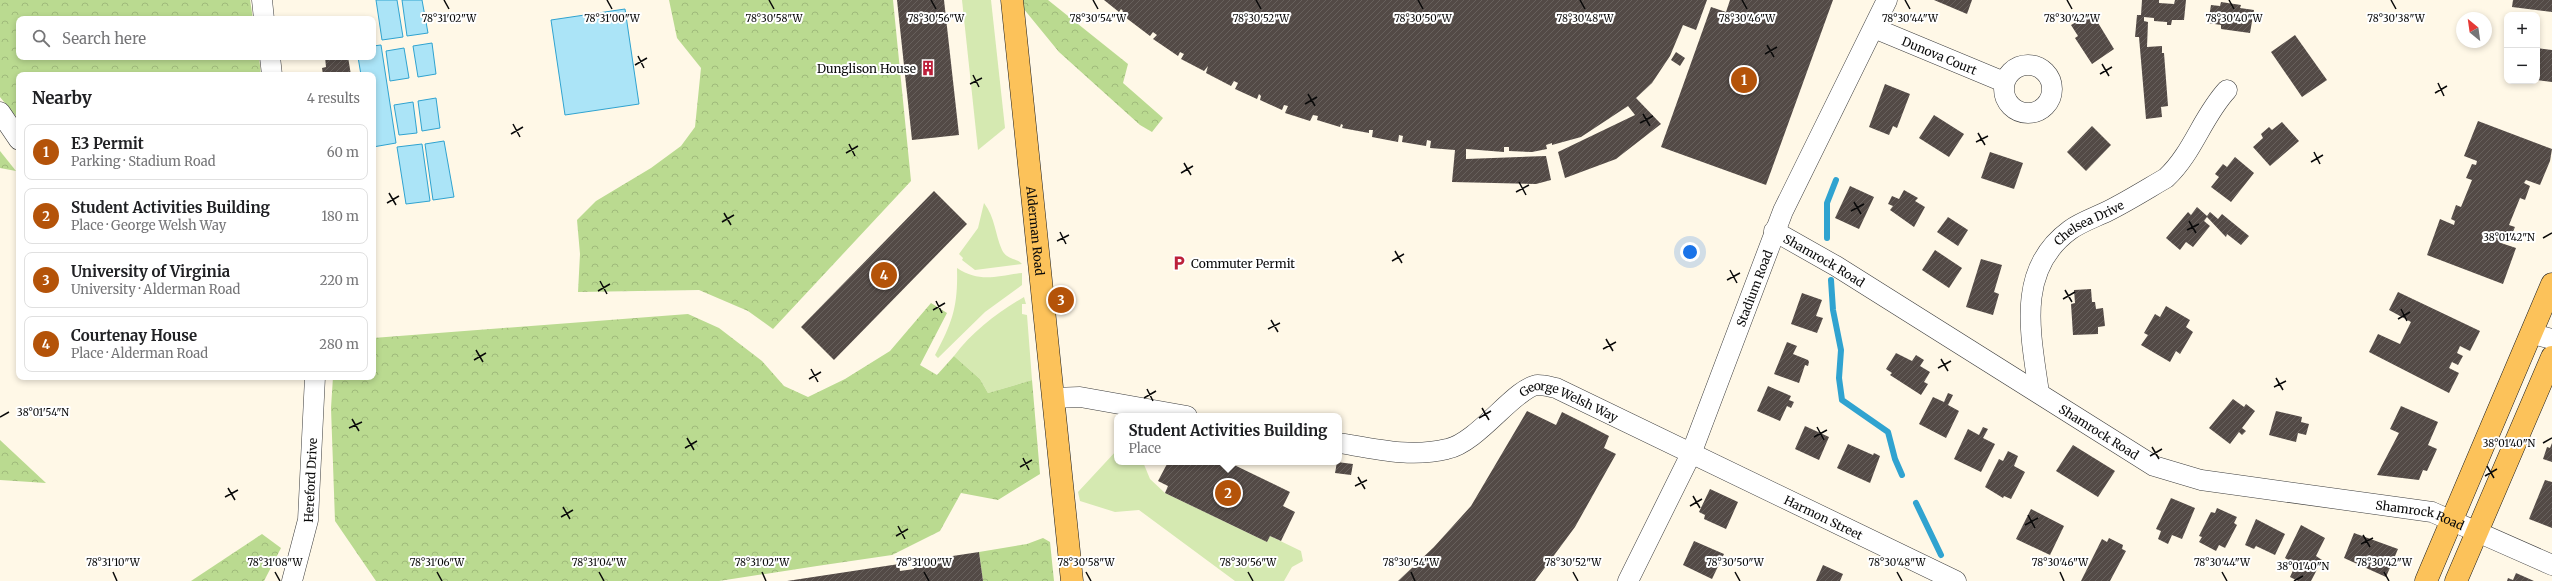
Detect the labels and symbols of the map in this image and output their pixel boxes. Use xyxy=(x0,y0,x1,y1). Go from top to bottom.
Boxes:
text: 78°31'02"W xyxy=(422,12,477,25)
text: 78°31'00"W xyxy=(584,12,641,25)
text: 78°30'58"W xyxy=(745,12,804,25)
text: 78°30'56"W xyxy=(908,12,965,25)
text: 78°30'54"W xyxy=(1070,12,1127,25)
text: 78°30'52"W xyxy=(1233,12,1290,25)
text: 78°30'50"W xyxy=(1394,12,1453,25)
text: 78°30'48"W xyxy=(1557,12,1614,25)
text: 78°30'46"W xyxy=(1719,12,1776,25)
text: 78°30'44"W xyxy=(1882,12,1939,25)
text: 78°30'42"W xyxy=(2044,12,2101,25)
text: 78°30'40"W xyxy=(2205,12,2264,25)
text: 78°30'38"W xyxy=(2367,12,2426,25)
north arrow xyxy=(2456,12,2492,48)
street label: Dunova Court xyxy=(1900,33,1980,78)
building icon: Dunglison House xyxy=(919,59,937,77)
place label: Dunglison House xyxy=(817,61,916,76)
pin: 1 xyxy=(1731,65,1757,95)
street label: Alderman Road xyxy=(1024,184,1048,276)
street label: Chelsea Drive xyxy=(2050,197,2126,248)
street label: Shamrock Road xyxy=(1781,231,1867,290)
text: 38°01'42"N xyxy=(2483,231,2535,244)
your location xyxy=(1680,242,1700,262)
street label: Stadium Road xyxy=(1732,248,1775,329)
parking icon: Commuter Permit xyxy=(1170,254,1188,272)
place label: Commuter Permit xyxy=(1191,256,1295,271)
pin: 4 xyxy=(871,260,897,290)
pin: 3 xyxy=(1048,285,1074,315)
street label: George Welsh Way xyxy=(1516,377,1621,424)
street label: Shamrock Road xyxy=(2056,401,2142,462)
text: 38°01'54"N xyxy=(17,406,69,419)
street label: Hereford Drive xyxy=(300,437,320,523)
text: 38°01'40"N xyxy=(2483,437,2536,450)
pin: 2 xyxy=(1215,478,1241,508)
street label: Harmon Street xyxy=(1782,492,1866,543)
street label: Shamrock Road xyxy=(2375,497,2467,533)
text: 78°31'10"W xyxy=(86,556,141,569)
text: 78°31'08"W xyxy=(247,556,304,569)
text: 78°31'06"W xyxy=(410,556,465,569)
text: 78°31'04"W xyxy=(572,556,627,569)
text: 78°31'02"W xyxy=(735,556,790,569)
text: 78°31'00"W xyxy=(896,556,953,569)
text: 78°30'58"W xyxy=(1057,556,1116,569)
text: 78°30'56"W xyxy=(1220,556,1277,569)
text: 78°30'54"W xyxy=(1383,556,1440,569)
text: 78°30'52"W xyxy=(1545,556,1602,569)
text: 78°30'50"W xyxy=(1706,556,1765,569)
text: 78°30'48"W xyxy=(1869,556,1926,569)
text: 78°30'46"W xyxy=(2032,556,2089,569)
text: 78°30'44"W xyxy=(2194,556,2251,569)
text: 78°30'42"W xyxy=(2356,556,2413,569)
text: 38°01'40"N xyxy=(2277,560,2330,573)

